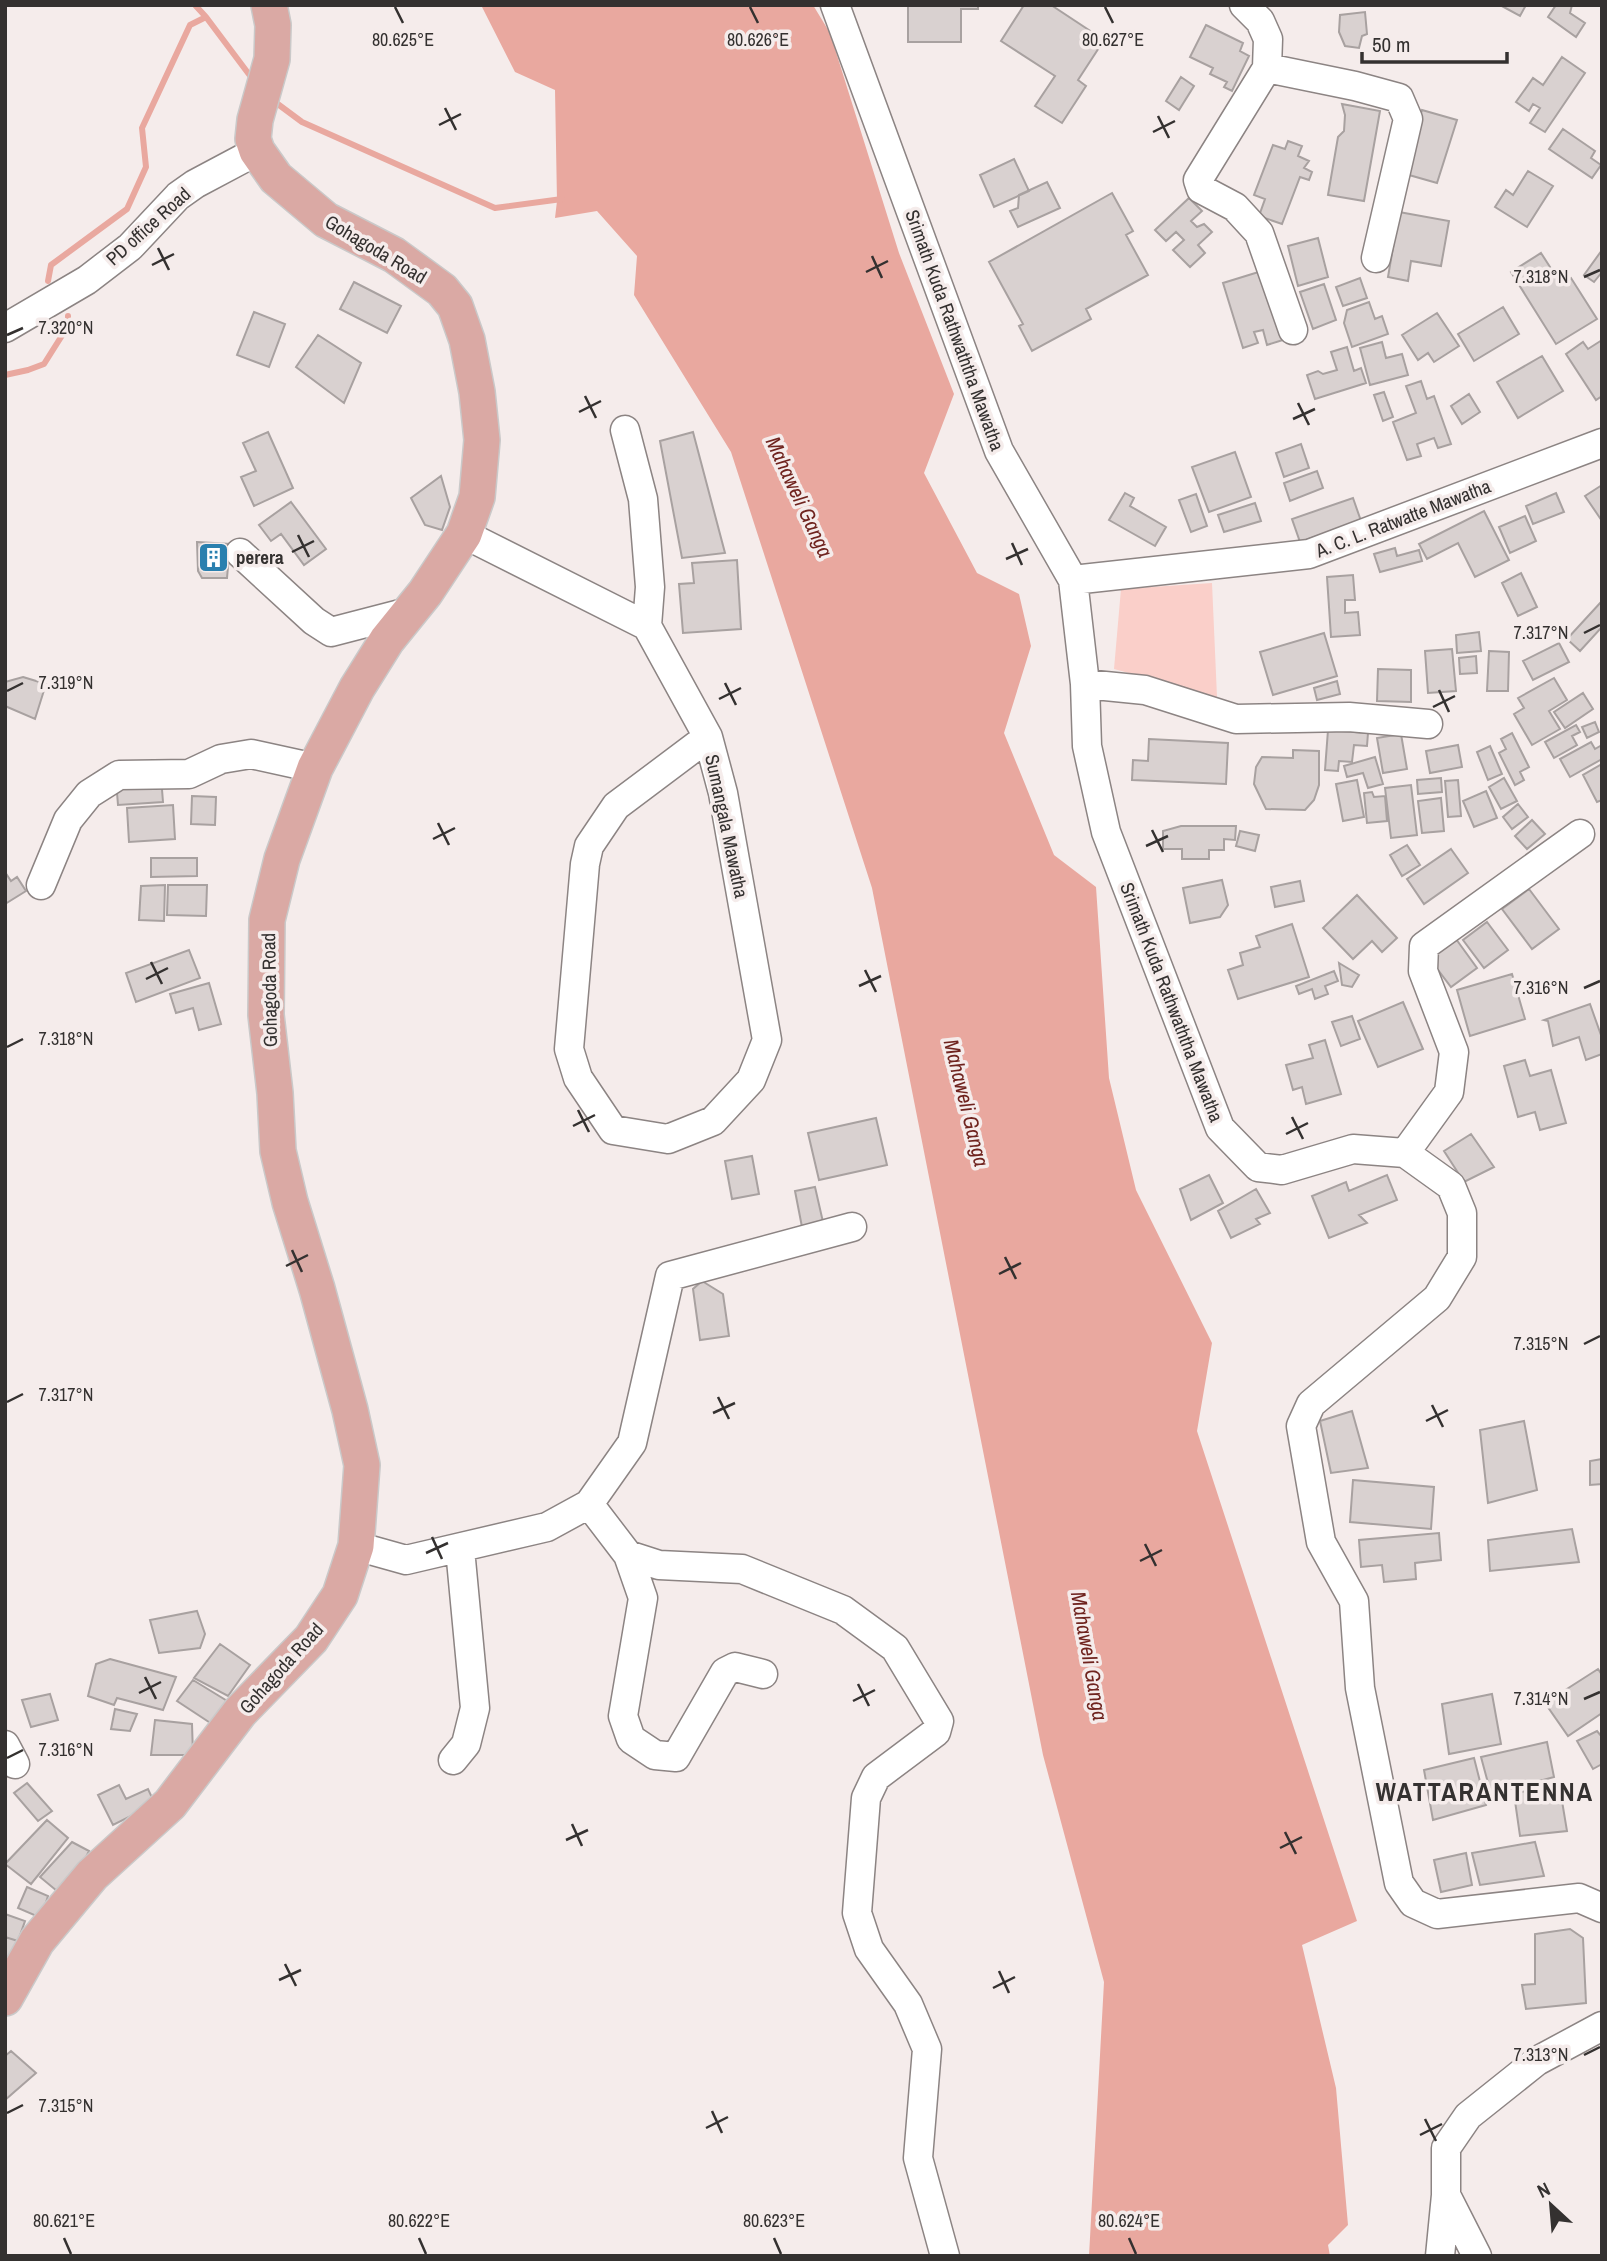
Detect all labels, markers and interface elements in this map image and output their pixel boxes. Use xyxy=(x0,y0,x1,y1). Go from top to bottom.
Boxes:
scale bar xyxy=(1362,21,1507,65)
text: 80.625°E xyxy=(372,27,434,52)
text: 80.626°E xyxy=(727,27,789,52)
text: 80.627°E xyxy=(1082,27,1144,52)
text: 50 m xyxy=(1372,30,1410,59)
street label: PD office Road xyxy=(100,181,196,271)
street label: Srimath Kuda Rathwaththa Mawatha xyxy=(899,206,1011,454)
street label: Gohagoda Road xyxy=(320,208,432,290)
text: 7.318°N xyxy=(1514,264,1568,289)
text: 7.320°N xyxy=(39,315,93,340)
water label: Mahaweli Ganga xyxy=(759,432,840,562)
street label: A. C. L. Ratwatte Mawatha xyxy=(1311,473,1494,564)
building icon: perera xyxy=(196,540,230,574)
place label: perera xyxy=(236,544,284,570)
text: 7.317°N xyxy=(1514,620,1568,645)
text: 7.319°N xyxy=(39,670,93,695)
street label: Sumangala Mawatha xyxy=(699,752,755,901)
street label: Srimath Kuda Rathwaththa Mawatha xyxy=(1114,878,1230,1126)
street label: Gohagoda Road xyxy=(255,933,283,1047)
text: 7.316°N xyxy=(1514,975,1568,1000)
text: 7.318°N xyxy=(39,1026,93,1051)
water label: Mahaweli Ganga xyxy=(937,1036,996,1170)
text: 7.315°N xyxy=(1514,1331,1568,1356)
text: 7.317°N xyxy=(39,1382,93,1407)
water label: Mahaweli Ganga xyxy=(1064,1589,1115,1723)
street label: Gohagoda Road xyxy=(233,1617,329,1719)
text: 7.314°N xyxy=(1514,1686,1568,1711)
text: 7.316°N xyxy=(39,1737,93,1762)
district label: WATTARANTENNA xyxy=(1376,1774,1594,1809)
text: 7.313°N xyxy=(1514,2042,1568,2067)
text: 7.315°N xyxy=(39,2093,93,2118)
north arrow xyxy=(1516,2170,1586,2240)
text: N xyxy=(1533,2176,1554,2204)
text: 80.621°E xyxy=(33,2208,95,2233)
text: 80.622°E xyxy=(388,2208,450,2233)
text: 80.623°E xyxy=(743,2208,805,2233)
text: 80.624°E xyxy=(1098,2208,1160,2233)

